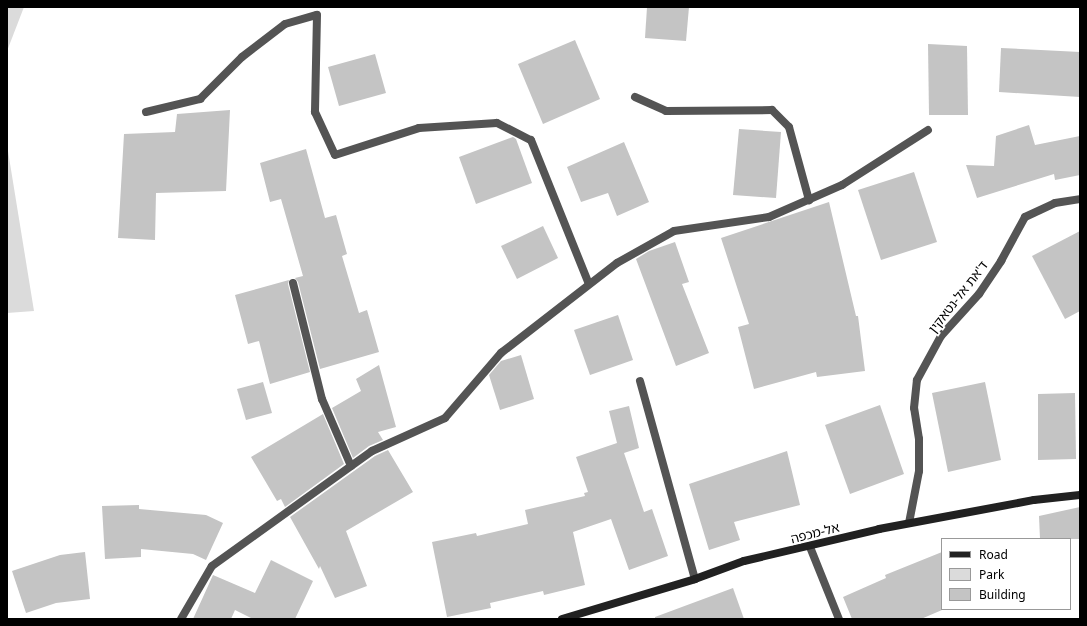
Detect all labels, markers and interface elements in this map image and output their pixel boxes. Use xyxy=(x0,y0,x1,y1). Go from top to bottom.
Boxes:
street label: ד'את אל-נטאקין xyxy=(925,258,991,336)
street label: אל-מכפה xyxy=(789,519,841,547)
legend xyxy=(941,538,1071,610)
text: Road xyxy=(979,546,1008,563)
text: Park xyxy=(979,566,1004,583)
text: Building xyxy=(979,586,1026,603)

